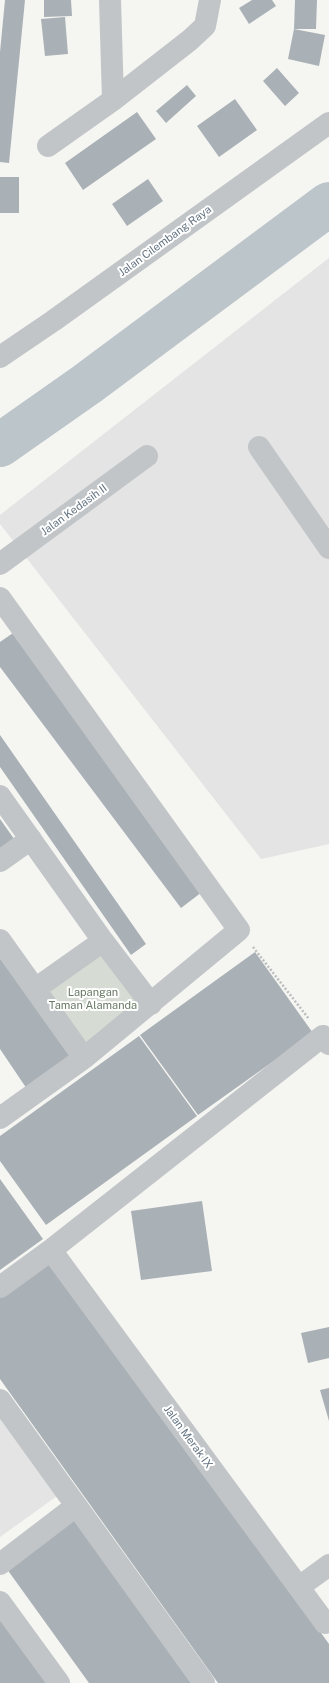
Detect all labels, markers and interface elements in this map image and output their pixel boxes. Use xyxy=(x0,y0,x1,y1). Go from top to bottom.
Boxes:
street label: Jalan Cilembang Raya xyxy=(116,203,214,279)
street label: Jalan Kedasih II xyxy=(38,482,110,538)
park label: Lapangan Taman Alamanda xyxy=(49,986,137,1012)
street label: Jalan Merak IX xyxy=(161,1403,215,1471)

